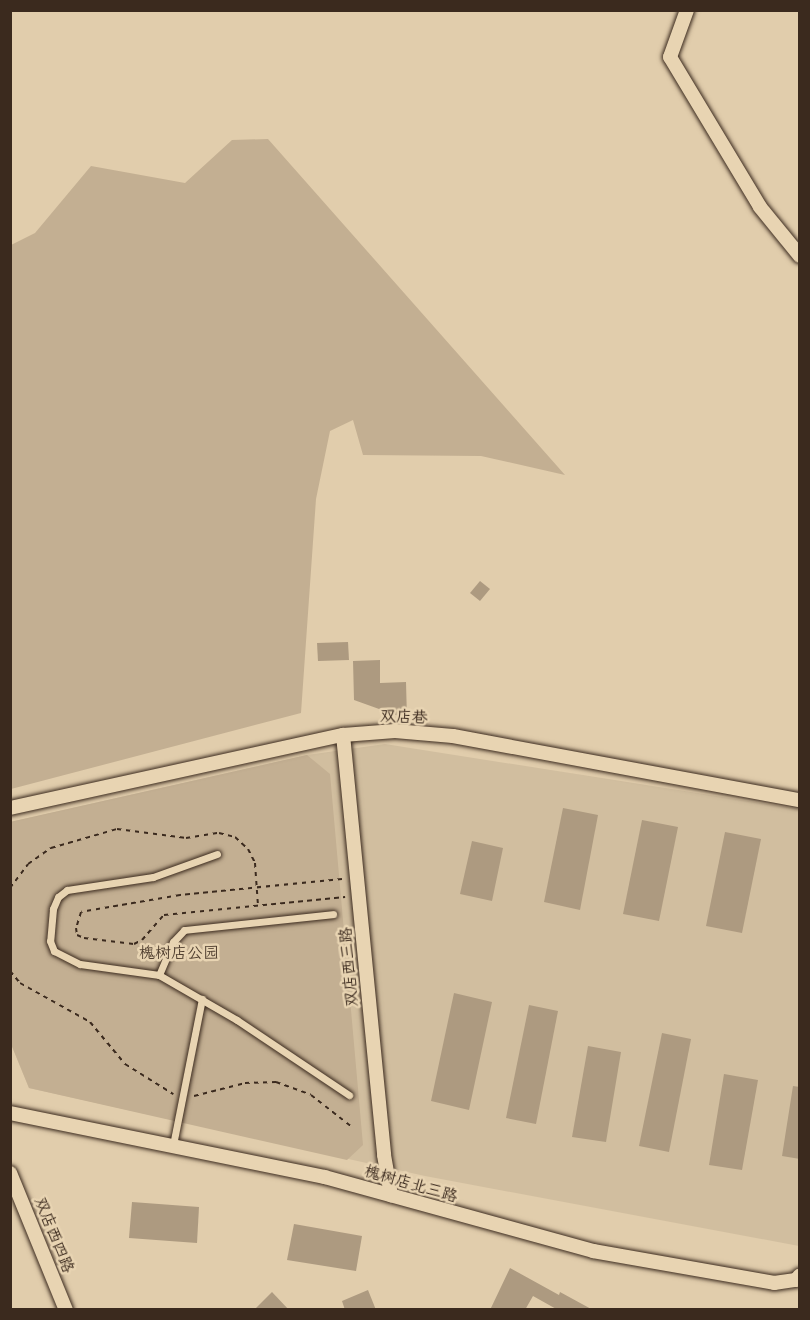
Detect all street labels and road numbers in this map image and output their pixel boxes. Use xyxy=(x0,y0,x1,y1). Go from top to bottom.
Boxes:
street label: 双店巷 xyxy=(380,707,428,727)
street label: 双店西三路 xyxy=(336,926,362,1008)
street label: 槐树店北三路 xyxy=(362,1162,460,1206)
street label: 双店西四路 xyxy=(30,1194,78,1276)

